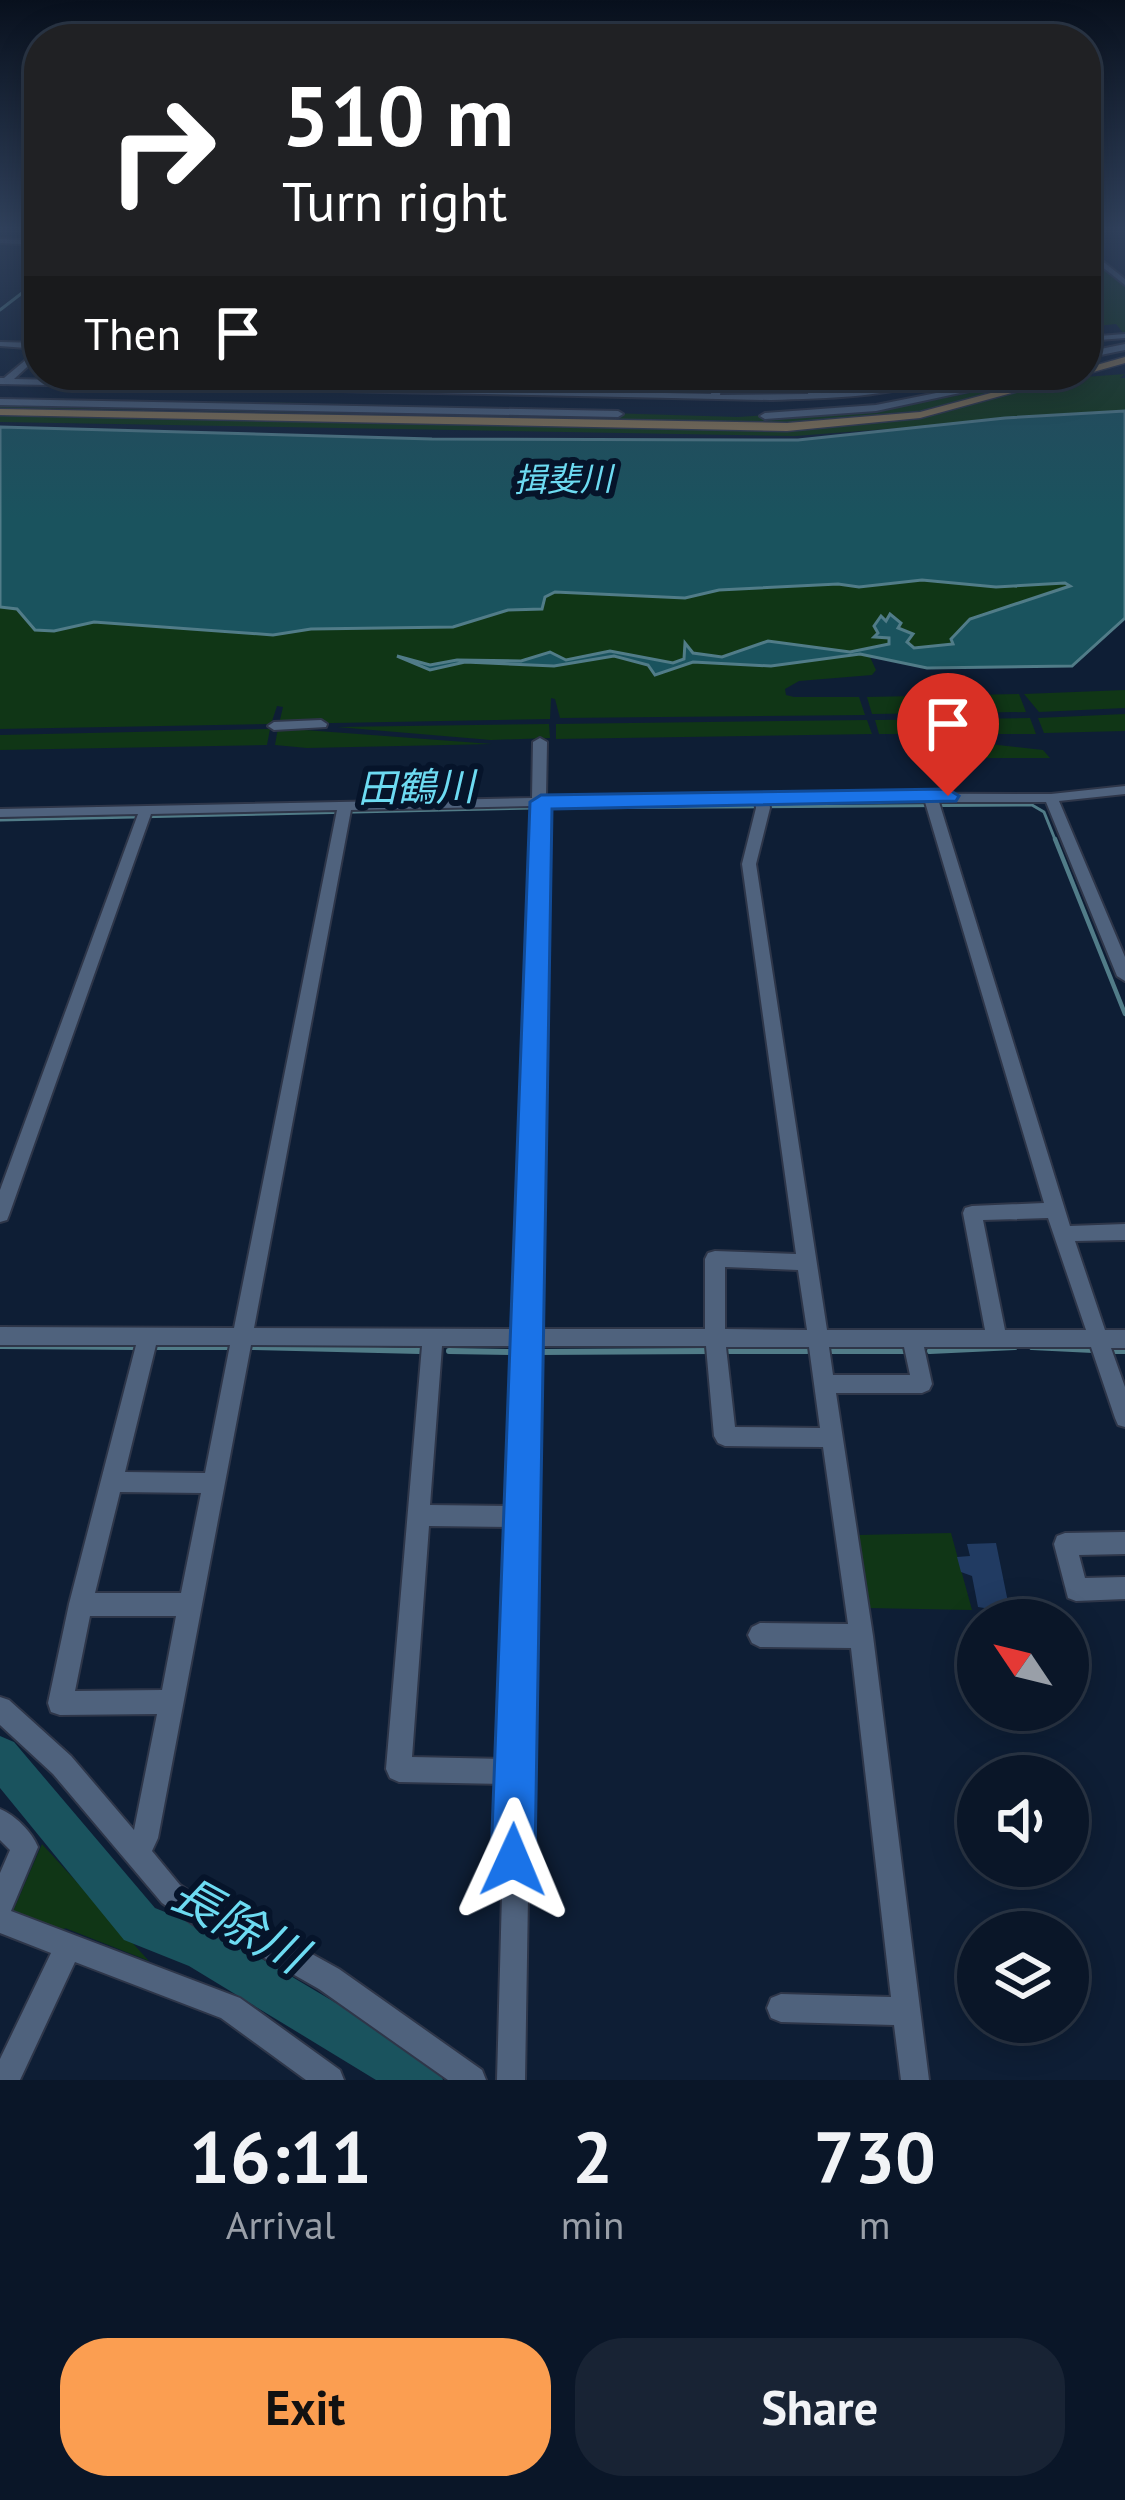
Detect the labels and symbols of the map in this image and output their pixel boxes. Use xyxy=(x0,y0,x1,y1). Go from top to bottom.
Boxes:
water label: 揖斐川 xyxy=(513,456,616,501)
pin xyxy=(897,673,999,796)
water label: 田鶴川 xyxy=(357,760,479,813)
north arrow xyxy=(957,1599,1089,1731)
position arrow xyxy=(450,1797,576,1923)
water label: 長除川 xyxy=(161,1861,322,1988)

